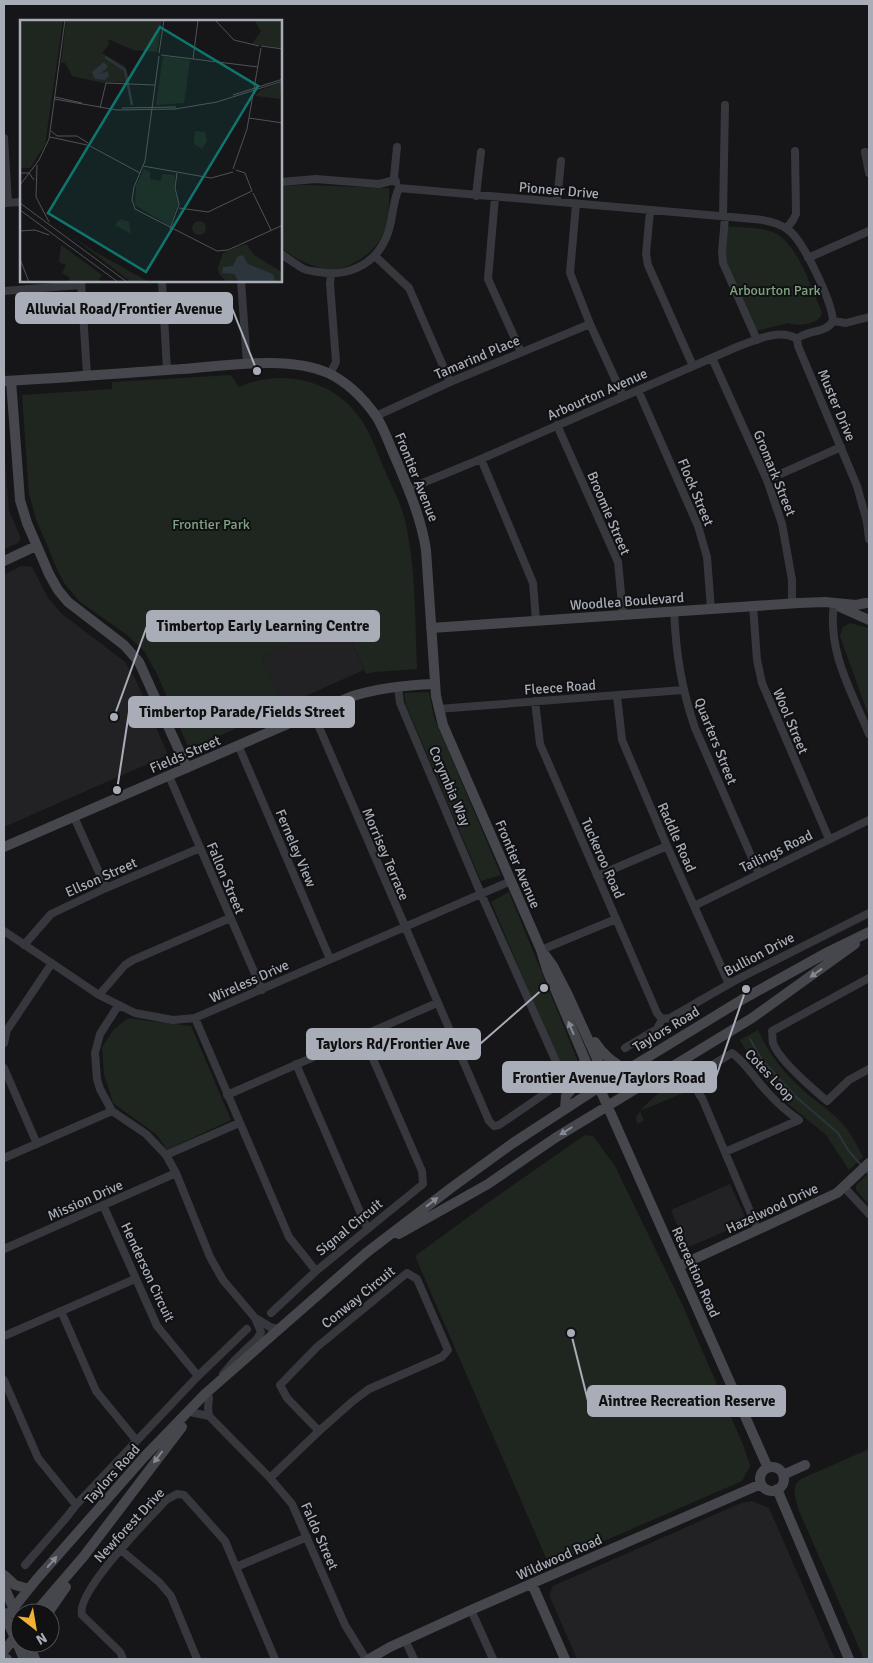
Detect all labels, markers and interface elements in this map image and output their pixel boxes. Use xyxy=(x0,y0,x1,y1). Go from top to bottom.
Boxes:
inset map xyxy=(20,20,282,282)
street label: Pioneer Drive xyxy=(518,179,600,202)
park label: Arbourton Park xyxy=(729,282,821,299)
callout: Alluvial Road/Frontier Avenue xyxy=(16,293,232,323)
text: Alluvial Road/Frontier Avenue xyxy=(26,300,222,318)
street label: Tamarind Place xyxy=(432,332,522,383)
street label: Arbourton Avenue xyxy=(544,365,650,424)
street label: Muster Drive xyxy=(814,367,859,444)
street label: Gromark Street xyxy=(750,428,800,519)
street label: Frontier Avenue xyxy=(391,430,442,524)
street label: Flock Street xyxy=(674,456,717,529)
street label: Broomie Street xyxy=(583,469,634,558)
park label: Frontier Park xyxy=(172,516,250,533)
street label: Woodlea Boulevard xyxy=(569,589,685,614)
callout: Timbertop Early Learning Centre xyxy=(147,611,379,641)
text: Timbertop Early Learning Centre xyxy=(157,617,369,635)
street label: Fleece Road xyxy=(524,677,596,698)
street label: Wool Street xyxy=(769,686,812,757)
street label: Quarters Street xyxy=(690,695,741,787)
callout: Timbertop Parade/Fields Street xyxy=(129,697,354,727)
text: Timbertop Parade/Fields Street xyxy=(139,703,345,721)
street label: Fields Street xyxy=(147,732,223,777)
street label: Corymbia Way xyxy=(425,744,474,829)
street label: Raddle Road xyxy=(654,800,699,875)
street label: Morrisey Terrace xyxy=(358,805,413,903)
street label: Ferneley View xyxy=(272,807,320,890)
street label: Tuckeroo Road xyxy=(577,815,628,901)
street label: Frontier Avenue xyxy=(491,817,544,911)
street label: Tailings Road xyxy=(737,827,815,876)
street label: Fallon Street xyxy=(203,840,248,917)
street label: Ellson Street xyxy=(63,854,140,901)
street label: Bullion Drive xyxy=(721,929,797,980)
street label: Wireless Drive xyxy=(207,956,292,1007)
one-way arrow xyxy=(809,968,823,978)
street label: Taylors Road xyxy=(630,1003,703,1056)
one-way arrow xyxy=(566,1020,574,1035)
callout: Taylors Rd/Frontier Ave xyxy=(307,1029,480,1059)
text: Taylors Rd/Frontier Ave xyxy=(316,1035,470,1053)
street label: Cotes Loop xyxy=(741,1046,798,1105)
callout: Frontier Avenue/Taylors Road xyxy=(503,1062,716,1092)
text: Frontier Avenue/Taylors Road xyxy=(512,1069,706,1087)
one-way arrow xyxy=(560,1127,573,1136)
street label: Mission Drive xyxy=(45,1176,125,1225)
street label: Hazelwood Drive xyxy=(723,1180,821,1237)
street label: Signal Circuit xyxy=(313,1195,386,1259)
one-way arrow xyxy=(425,1197,439,1207)
street label: Henderson Circuit xyxy=(117,1220,178,1325)
street label: Recreation Road xyxy=(668,1224,723,1320)
street label: Conway Circuit xyxy=(318,1263,399,1332)
callout: Aintree Recreation Reserve xyxy=(588,1386,785,1416)
text: Aintree Recreation Reserve xyxy=(598,1392,776,1410)
street label: Taylors Road xyxy=(81,1441,144,1508)
one-way arrow xyxy=(153,1450,164,1463)
street label: Newforest Drive xyxy=(90,1485,168,1566)
street label: Faldo Street xyxy=(297,1500,342,1573)
street label: Wildwood Road xyxy=(514,1531,605,1584)
one-way arrow xyxy=(46,1556,57,1569)
north arrow xyxy=(10,1603,60,1653)
text: N xyxy=(33,1629,50,1649)

